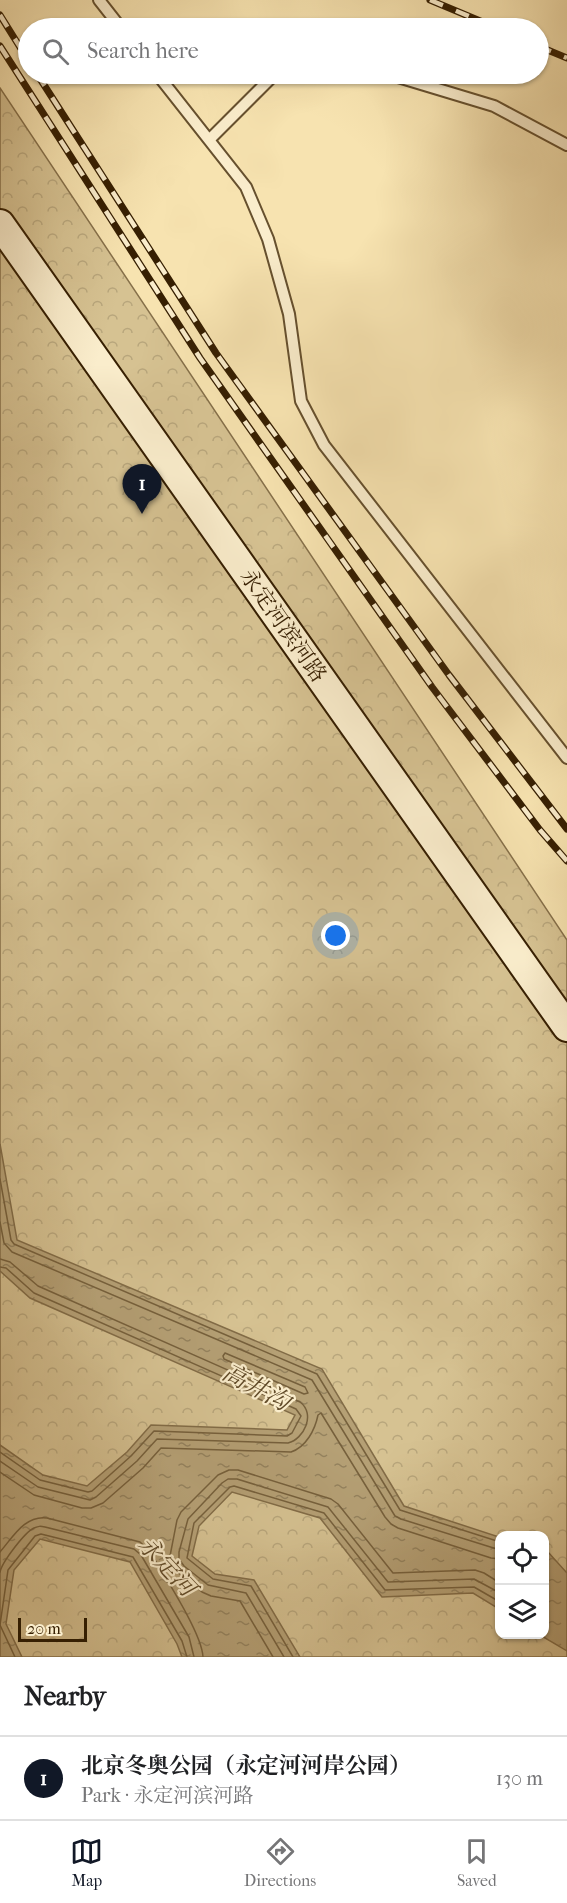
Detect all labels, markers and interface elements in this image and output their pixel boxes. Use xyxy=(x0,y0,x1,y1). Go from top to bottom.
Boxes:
search box xyxy=(18,18,549,84)
icon: search xyxy=(39,35,72,68)
text: Search here xyxy=(87,38,199,64)
pin: 1 xyxy=(122,464,162,514)
street label: 永定河滨河路 xyxy=(235,564,332,687)
your location xyxy=(321,921,350,950)
water label: 高井沟 xyxy=(218,1358,298,1418)
water label: 永定河 xyxy=(132,1530,205,1605)
map controls xyxy=(495,1531,549,1639)
button: locate xyxy=(495,1531,549,1585)
button: layers xyxy=(495,1585,549,1639)
scale bar xyxy=(18,1615,87,1642)
text: 20 m xyxy=(27,1619,61,1638)
text: Nearby xyxy=(24,1681,106,1712)
text: 北京冬奥公园（永定河河岸公园） xyxy=(81,1753,411,1779)
text: 1 xyxy=(40,1767,47,1790)
text: 130 m xyxy=(496,1767,543,1790)
text: Park · 永定河滨河路 xyxy=(81,1784,253,1807)
tab: Map xyxy=(70,1835,103,1890)
tab: Directions xyxy=(244,1835,316,1890)
tab: Saved xyxy=(457,1835,497,1890)

